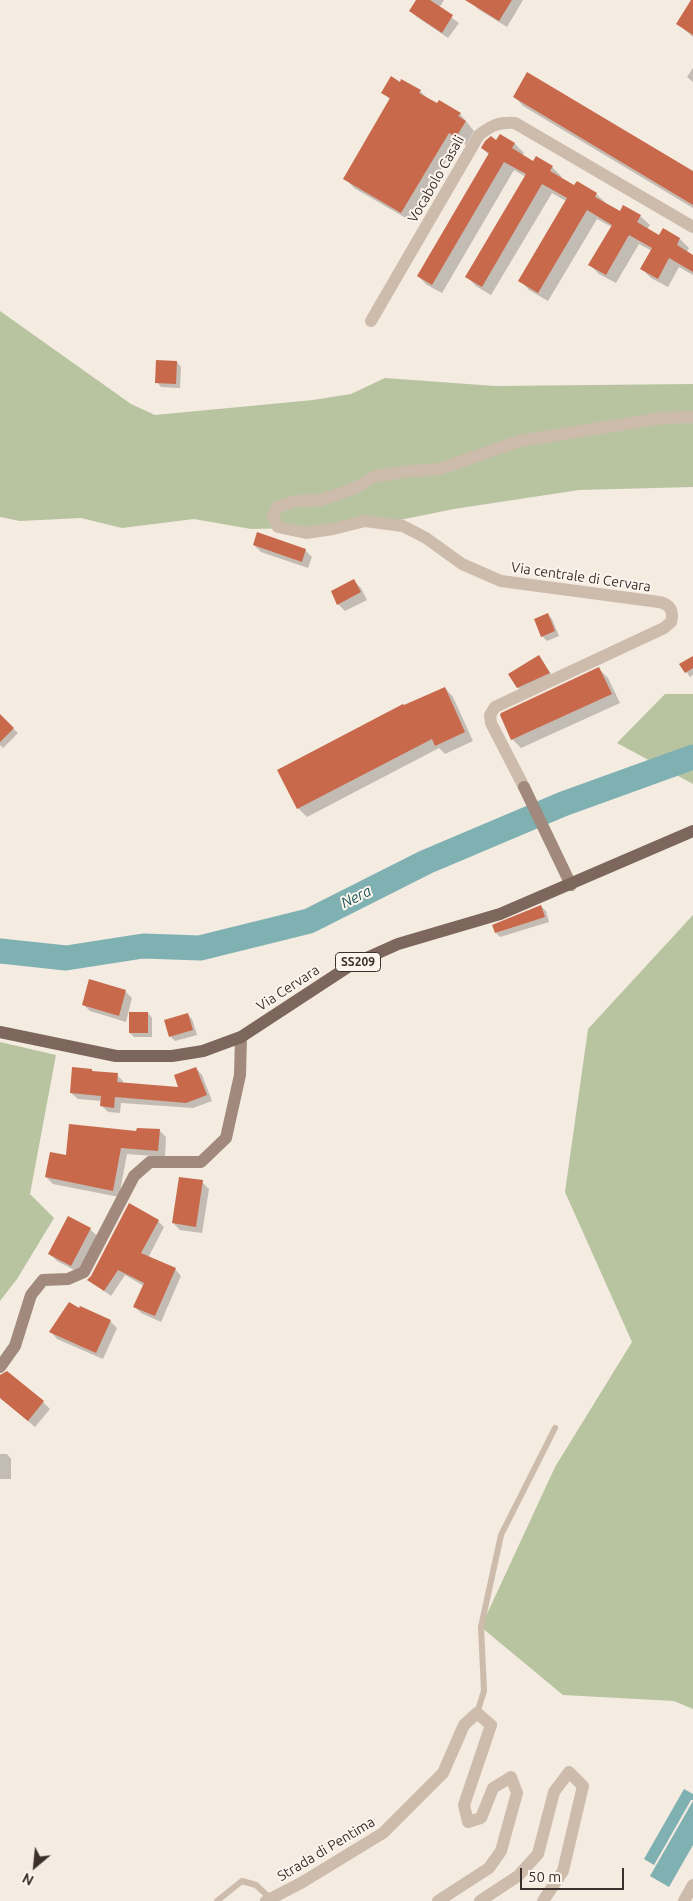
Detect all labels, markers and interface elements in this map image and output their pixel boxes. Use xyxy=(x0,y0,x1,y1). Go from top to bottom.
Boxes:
street label: Vocabolo Casali xyxy=(404,132,468,226)
street label: Via centrale di Cervara xyxy=(510,559,652,595)
water label: Nera xyxy=(338,882,374,912)
road number: SS209 xyxy=(336,952,380,972)
street label: Via Cervara xyxy=(253,961,323,1015)
street label: Strada di Pentima xyxy=(274,1813,378,1885)
north arrow xyxy=(10,1841,60,1891)
scale bar xyxy=(523,1858,627,1890)
text: 50 m xyxy=(528,1868,561,1885)
text: N xyxy=(20,1870,36,1889)

